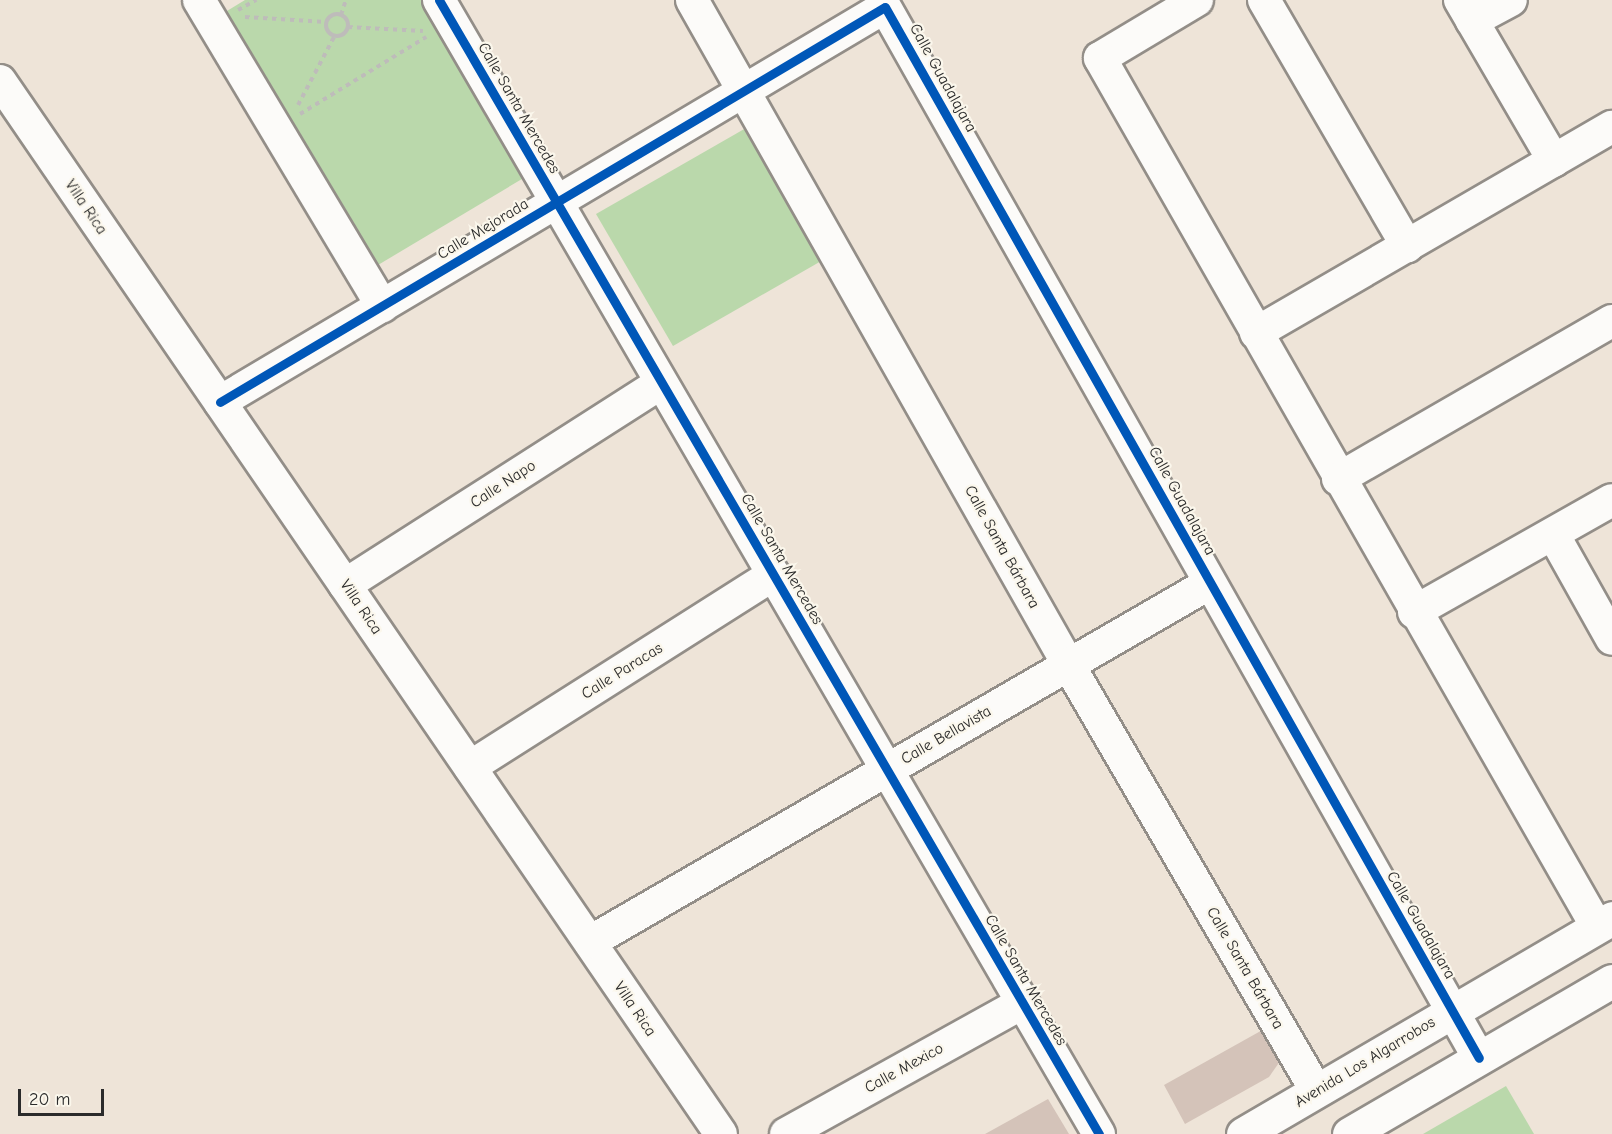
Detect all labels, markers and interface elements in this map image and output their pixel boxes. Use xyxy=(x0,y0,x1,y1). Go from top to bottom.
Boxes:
street label: Calle Guadalajara xyxy=(905,20,981,136)
street label: Calle Santa Mercedes xyxy=(474,39,564,177)
street label: Villa Rica xyxy=(61,176,111,238)
street label: Calle Mejorada xyxy=(434,194,532,264)
street label: Calle Guadalajara xyxy=(1144,443,1220,559)
street label: Calle Napo xyxy=(467,456,539,512)
street label: Calle Santa Bárbara xyxy=(960,482,1044,612)
street label: Calle Santa Mercedes xyxy=(737,490,827,628)
street label: Villa Rica xyxy=(336,576,386,638)
street label: Calle Paracas xyxy=(578,639,666,703)
street label: Calle Bellavista xyxy=(897,701,995,769)
street label: Calle Guadalajara xyxy=(1382,868,1460,982)
street label: Calle Santa Bárbara xyxy=(1202,904,1288,1032)
street label: Calle Santa Mercedes xyxy=(981,911,1071,1049)
street label: Villa Rica xyxy=(610,978,660,1040)
street label: Avenida Los Algarrobos xyxy=(1291,1012,1439,1112)
street label: Calle Mexico xyxy=(861,1038,947,1098)
scale bar xyxy=(21,1077,106,1115)
text: 20 m xyxy=(29,1089,70,1110)

